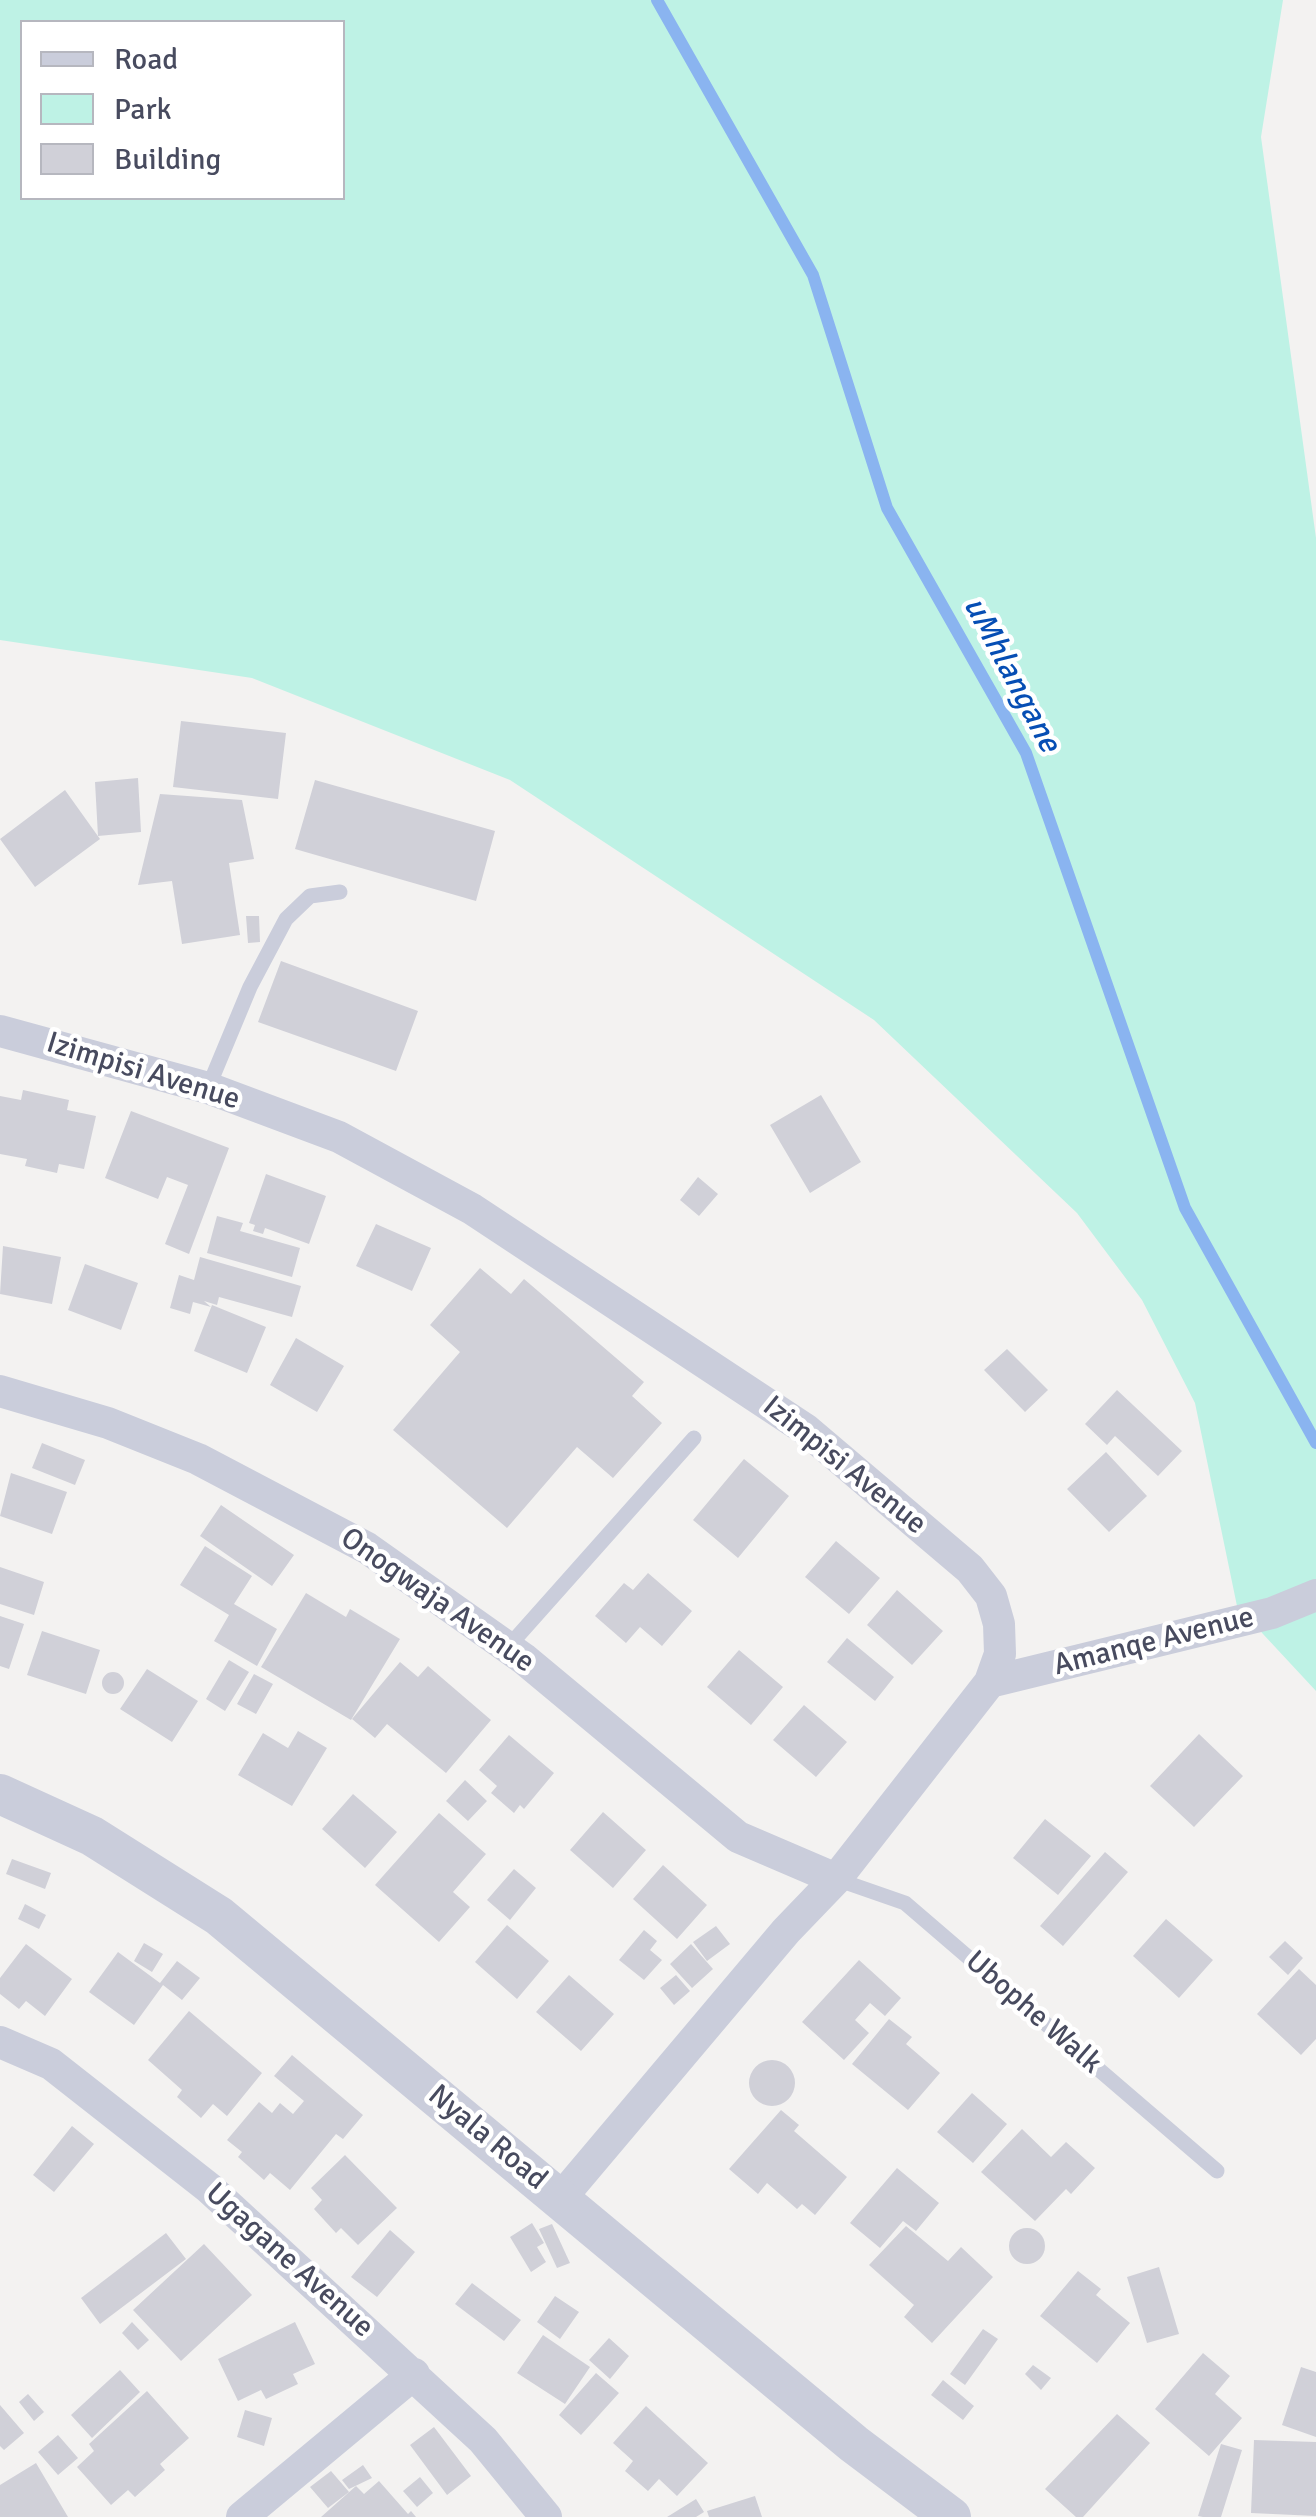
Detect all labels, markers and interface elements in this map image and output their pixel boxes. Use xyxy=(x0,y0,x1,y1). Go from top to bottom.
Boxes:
legend xyxy=(20,20,345,200)
text: Road xyxy=(114,41,178,78)
text: Park xyxy=(114,91,172,128)
text: Building xyxy=(114,141,221,178)
water label: uMhlangane xyxy=(954,591,1068,759)
street label: Izimpisi Avenue xyxy=(42,1026,244,1118)
street label: Izimpisi Avenue xyxy=(755,1389,933,1543)
street label: Onogwaja Avenue xyxy=(333,1521,541,1681)
street label: Amanqe Avenue xyxy=(1050,1600,1258,1684)
street label: Ubophe Walk xyxy=(957,1944,1109,2082)
street label: Nyala Road xyxy=(420,2078,554,2198)
street label: Ugagane Avenue xyxy=(197,2176,381,2346)

